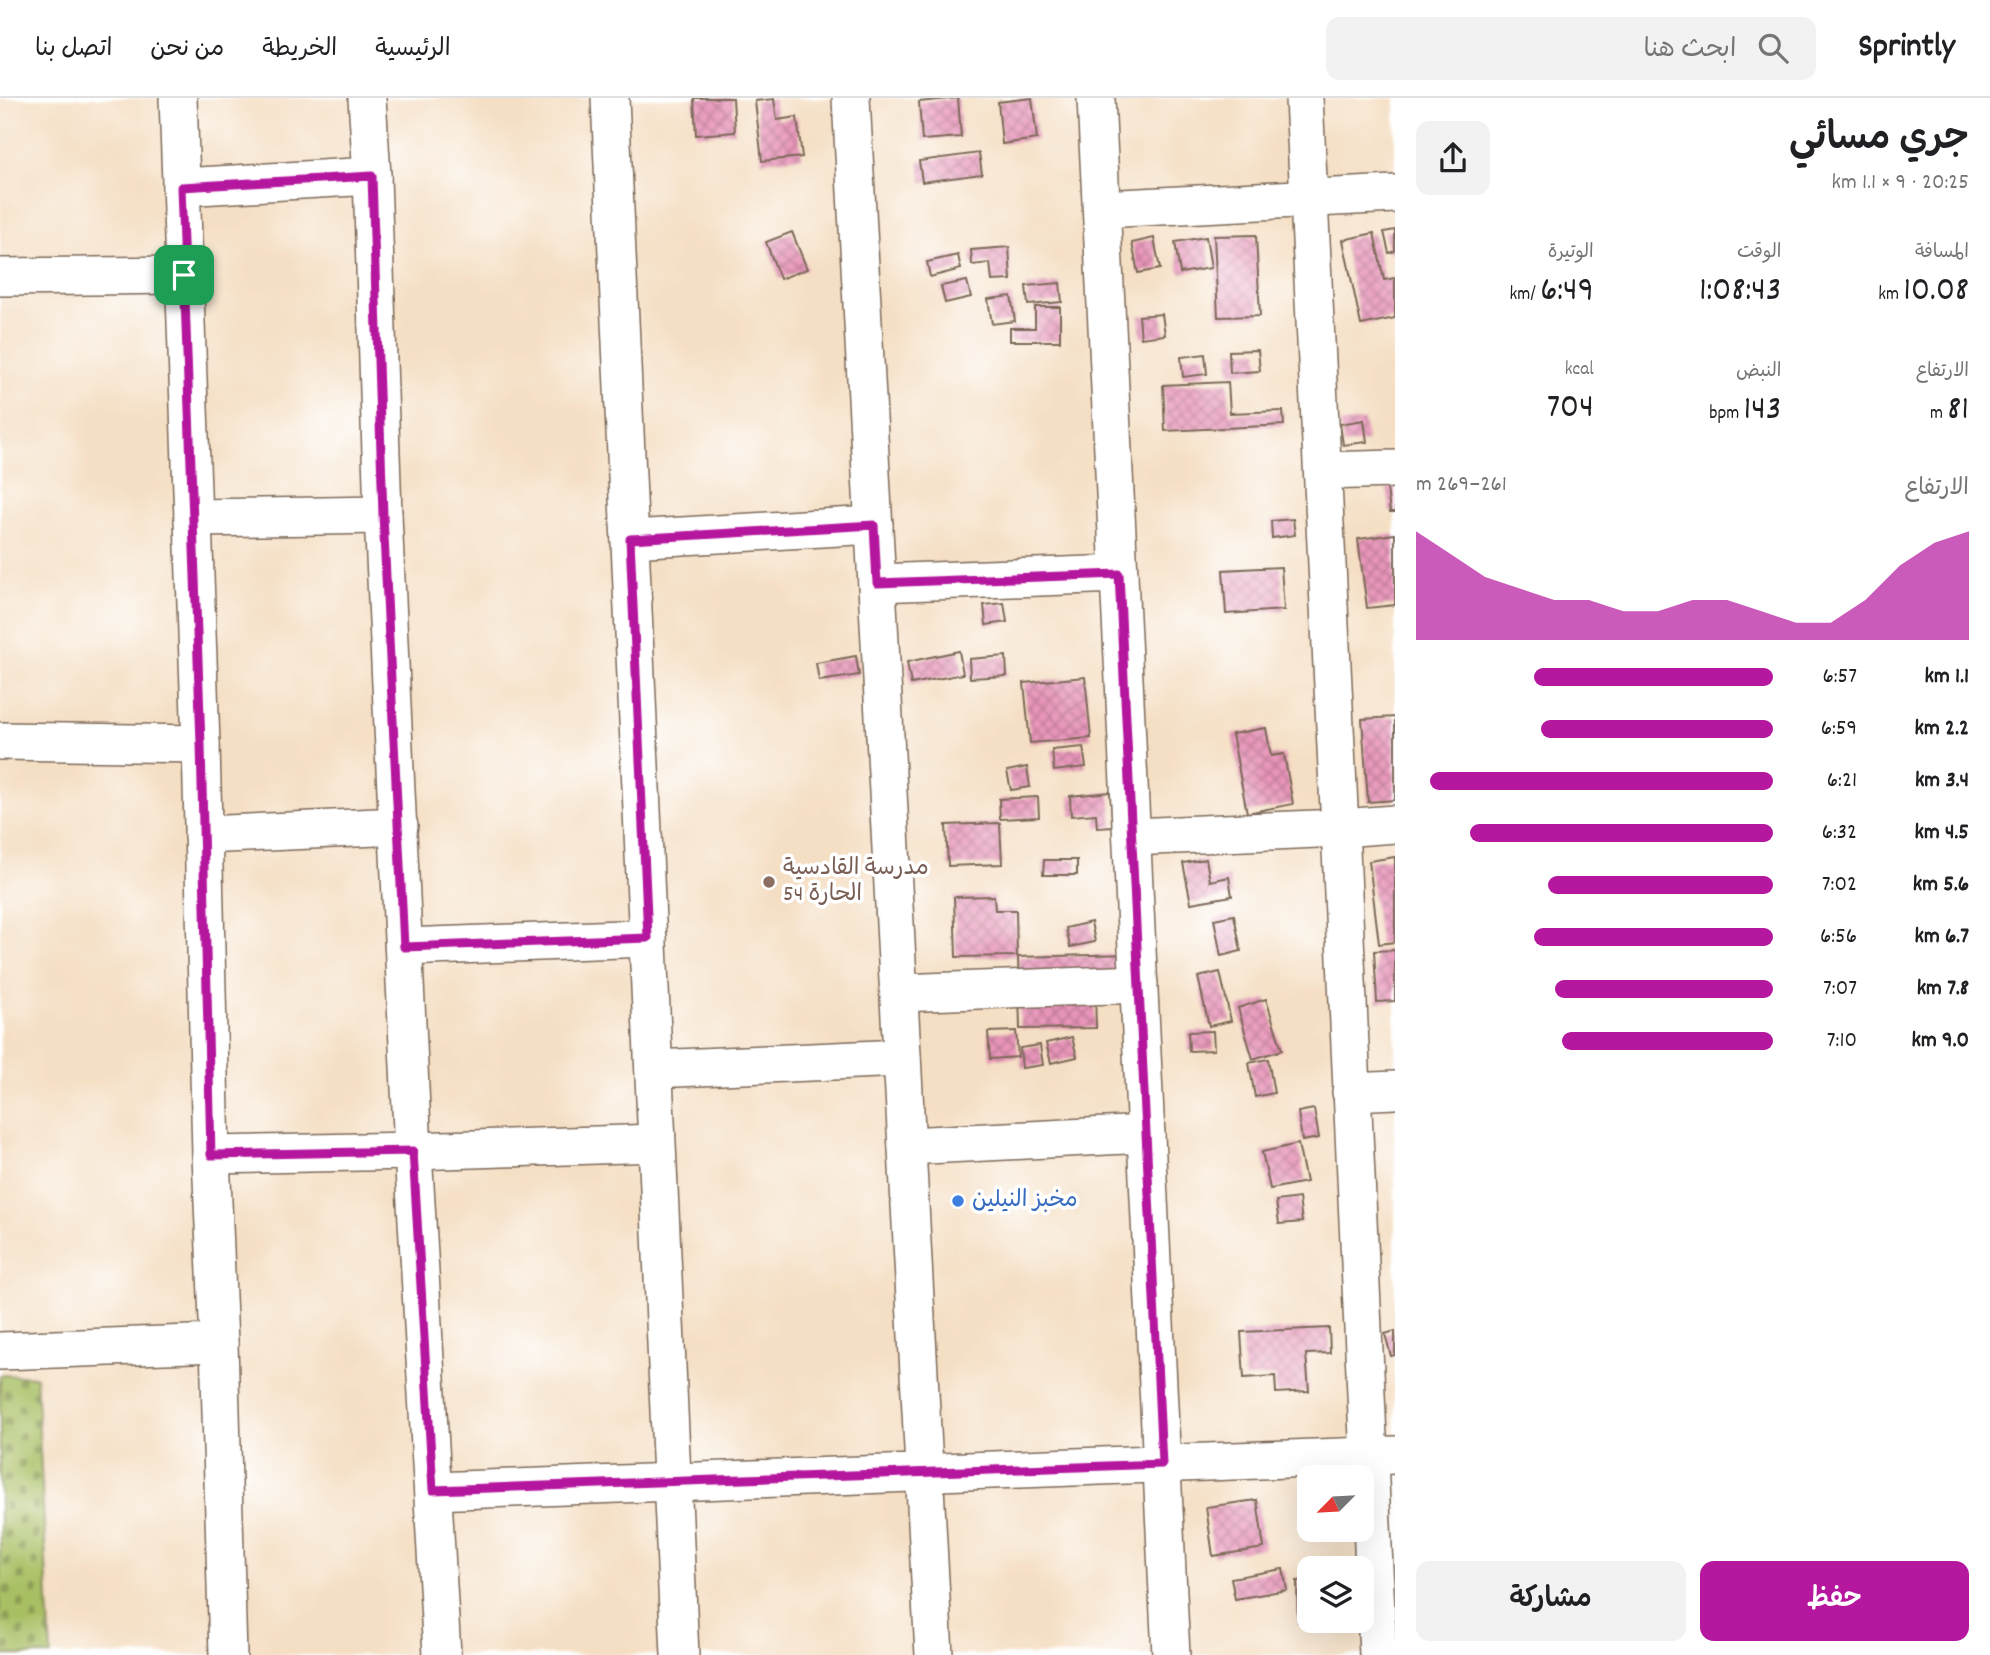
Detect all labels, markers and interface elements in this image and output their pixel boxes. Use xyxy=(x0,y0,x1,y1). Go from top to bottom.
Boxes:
search box xyxy=(1326,17,1816,80)
text: Sprintly xyxy=(1858,25,1955,72)
icon: search xyxy=(1754,29,1792,67)
text: ابحث هنا xyxy=(1643,32,1736,69)
text: اتصل بنا xyxy=(35,33,112,67)
text: من نحن xyxy=(150,33,224,67)
text: الخريطة xyxy=(262,33,337,67)
text: الرئيسية xyxy=(375,33,451,67)
text: جري مسائي xyxy=(1789,113,1969,168)
button: share xyxy=(1416,121,1490,195)
text: 20:25 · 9 × 1.1 km xyxy=(1832,167,1969,200)
text: الوتيرة xyxy=(1548,240,1594,267)
text: الوقت xyxy=(1737,240,1781,267)
text: المسافة xyxy=(1915,240,1969,267)
pin xyxy=(154,245,214,305)
icon: arrive xyxy=(165,256,203,294)
text: 6:49 xyxy=(1540,267,1594,317)
text: 1:08:43 xyxy=(1699,267,1781,317)
text: 10.08 xyxy=(1903,267,1969,317)
text: /km xyxy=(1510,282,1540,309)
text: km xyxy=(1878,282,1903,309)
text: kcal xyxy=(1565,357,1594,384)
text: النبض xyxy=(1736,359,1781,386)
text: الارتفاع xyxy=(1916,359,1969,386)
text: 704 xyxy=(1547,384,1594,434)
text: 143 xyxy=(1744,386,1781,436)
text: 81 xyxy=(1947,386,1969,436)
text: bpm xyxy=(1709,401,1744,428)
text: m xyxy=(1930,401,1947,428)
text: 261–269 m xyxy=(1416,469,1507,502)
text: الارتفاع xyxy=(1905,473,1969,506)
text: 6:57 xyxy=(1822,661,1857,694)
text: 1.1 km xyxy=(1925,661,1969,694)
text: 6:59 xyxy=(1821,713,1857,746)
text: 2.2 km xyxy=(1915,713,1969,746)
text: 6:21 xyxy=(1827,765,1857,798)
text: 3.4 km xyxy=(1915,765,1969,798)
text: 6:32 xyxy=(1822,817,1857,850)
text: 4.5 km xyxy=(1914,817,1969,850)
place label: مدرسة القادسية الحارة 54 xyxy=(783,853,929,912)
text: 7:02 xyxy=(1822,869,1857,902)
text: 5.6 km xyxy=(1913,869,1969,902)
marker: مدرسة القادسية الحارة 54 xyxy=(761,874,777,890)
text: 6:56 xyxy=(1820,921,1857,954)
text: 6.7 km xyxy=(1915,921,1969,954)
text: 7:07 xyxy=(1823,973,1857,1006)
text: 7.8 km xyxy=(1917,973,1969,1006)
text: 7:10 xyxy=(1827,1025,1857,1058)
text: 9.0 km xyxy=(1912,1025,1969,1058)
place label: مخبز النيلين xyxy=(972,1185,1078,1218)
marker: مخبز النيلين xyxy=(950,1193,966,1209)
north arrow xyxy=(1297,1465,1374,1542)
map controls xyxy=(1297,1465,1374,1633)
button: layers xyxy=(1297,1556,1374,1633)
button: مشاركة xyxy=(1416,1561,1686,1641)
button: حفظ xyxy=(1700,1561,1969,1641)

